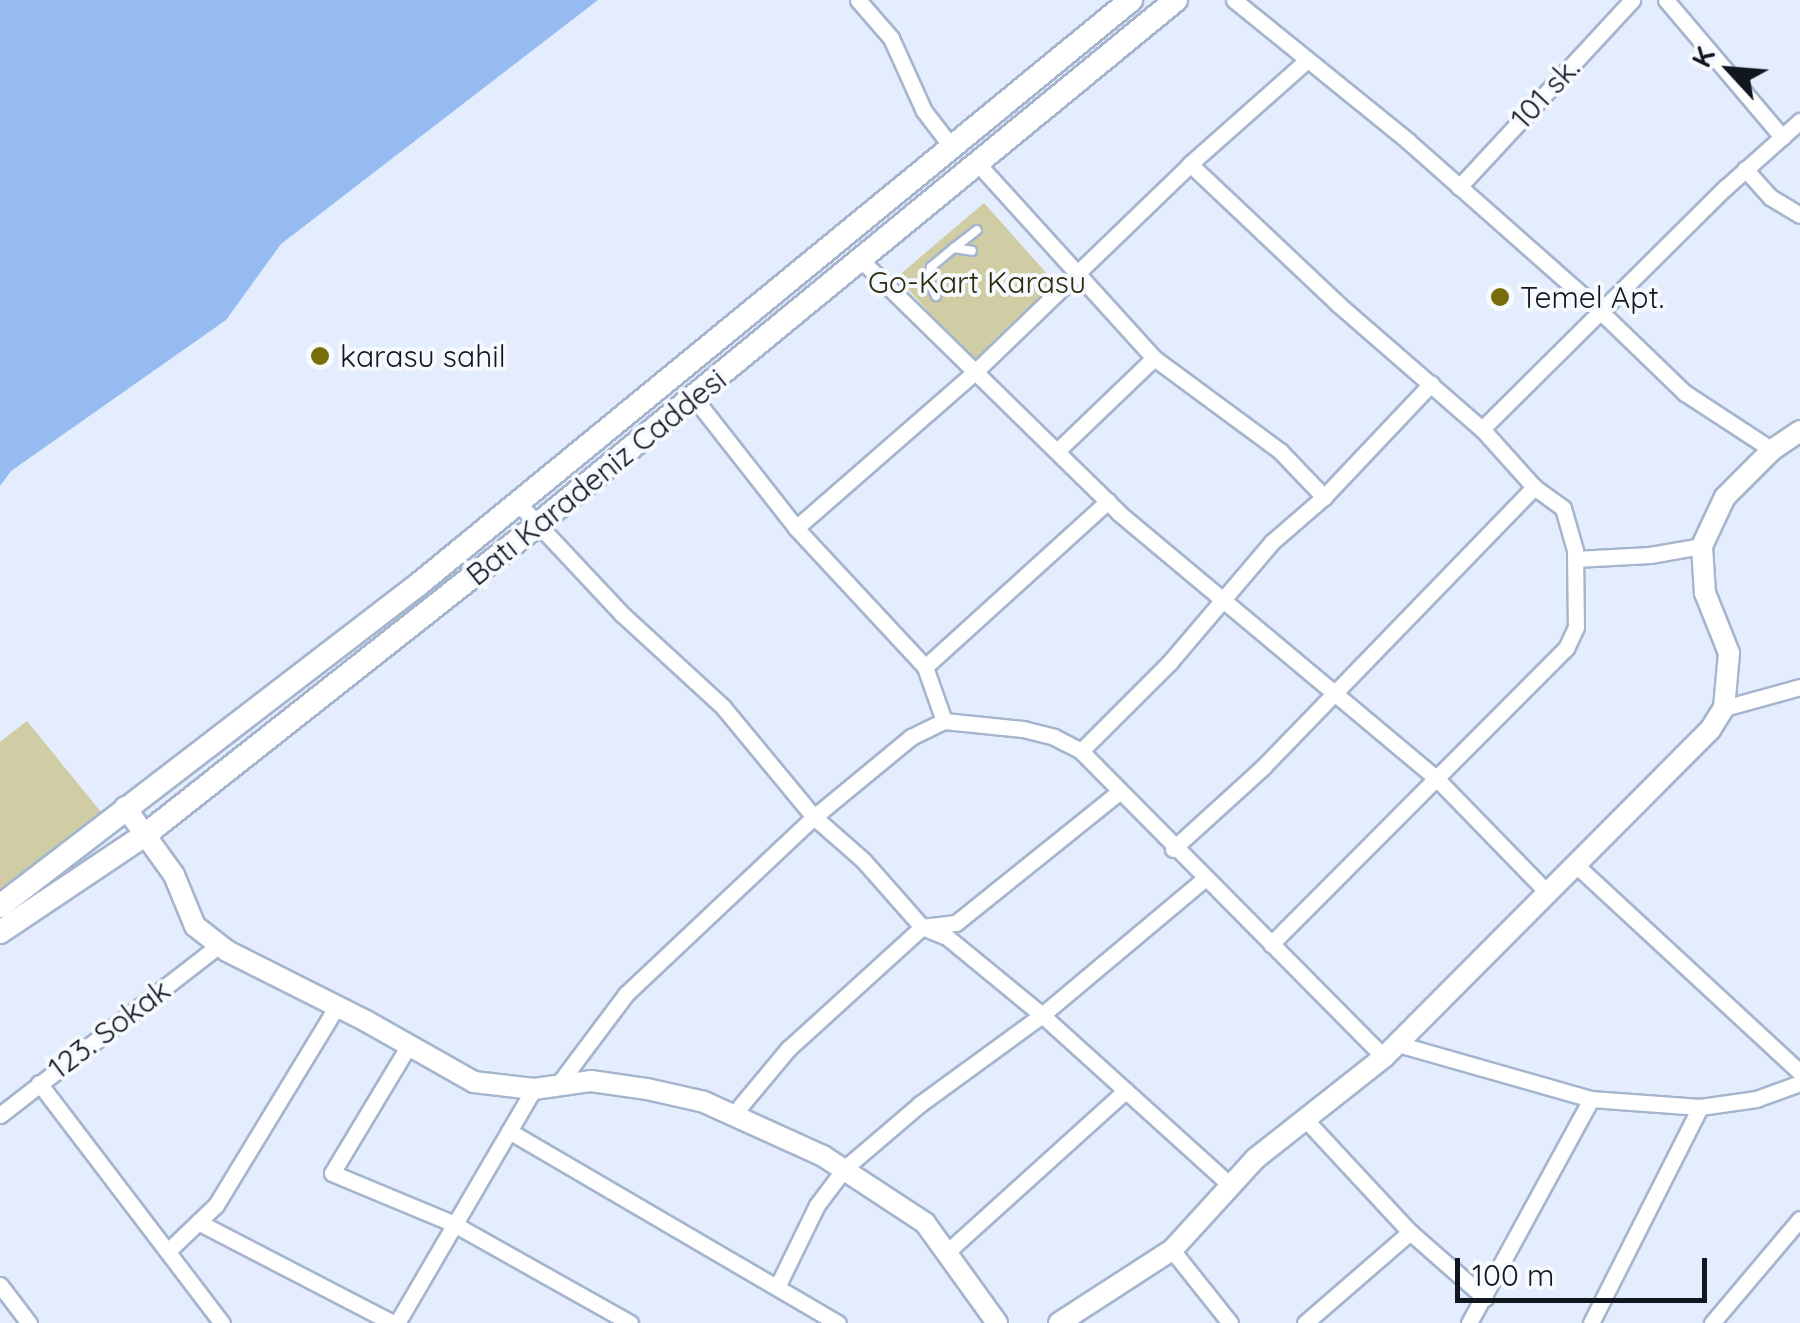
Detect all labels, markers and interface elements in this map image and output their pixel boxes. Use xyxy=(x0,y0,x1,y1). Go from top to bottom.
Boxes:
north arrow xyxy=(1680,20,1780,120)
text: K xyxy=(1683,41,1722,73)
street label: 101 sk. xyxy=(1503,50,1587,136)
park label: Go-Kart Karasu xyxy=(868,264,1086,300)
place label: Temel Apt. xyxy=(1520,279,1664,315)
marker: Temel Apt. xyxy=(1489,286,1511,308)
place label: karasu sahil xyxy=(340,338,506,374)
marker: karasu sahil xyxy=(309,345,331,367)
street label: Batı Karadeniz Caddesi xyxy=(459,361,733,593)
street label: 123. Sokak xyxy=(41,972,177,1086)
scale bar xyxy=(1460,1238,1712,1300)
text: 100 m xyxy=(1472,1256,1554,1294)

